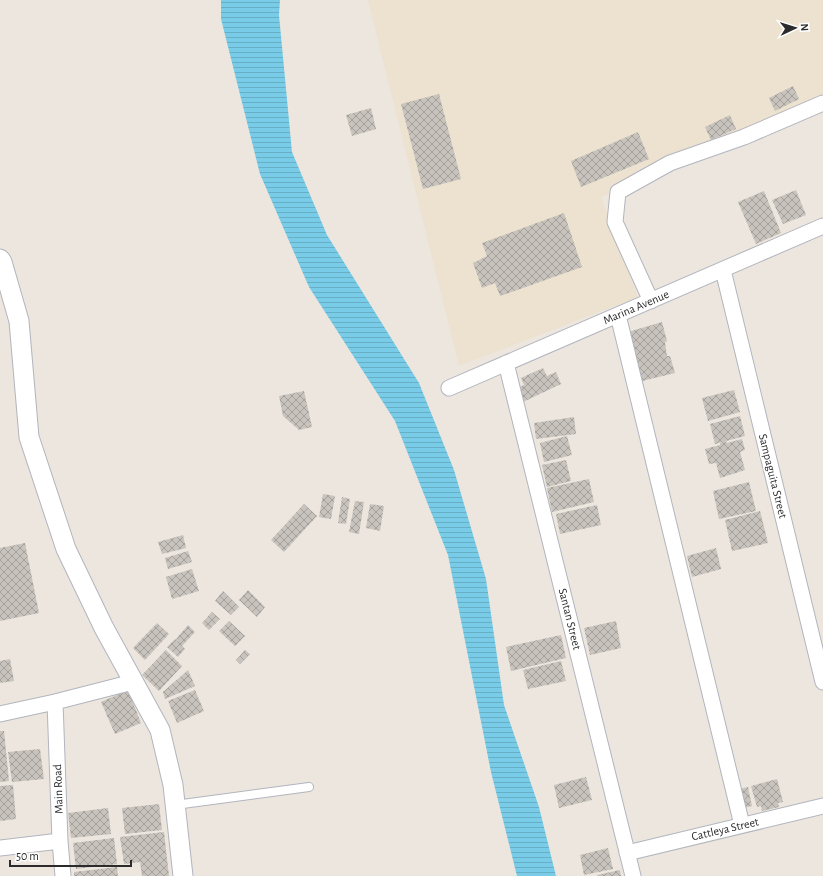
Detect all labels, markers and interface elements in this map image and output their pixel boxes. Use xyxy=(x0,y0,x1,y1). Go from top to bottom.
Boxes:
north arrow xyxy=(775,8,815,48)
text: N xyxy=(799,23,810,32)
street label: Marina Avenue xyxy=(601,288,671,326)
street label: Sampaguita Street xyxy=(757,433,789,520)
street label: Santan Street xyxy=(557,587,583,651)
street label: Main Road xyxy=(51,764,65,814)
street label: Cattleya Street xyxy=(690,815,760,844)
scale bar xyxy=(10,842,131,868)
text: 50 m xyxy=(16,850,39,862)

